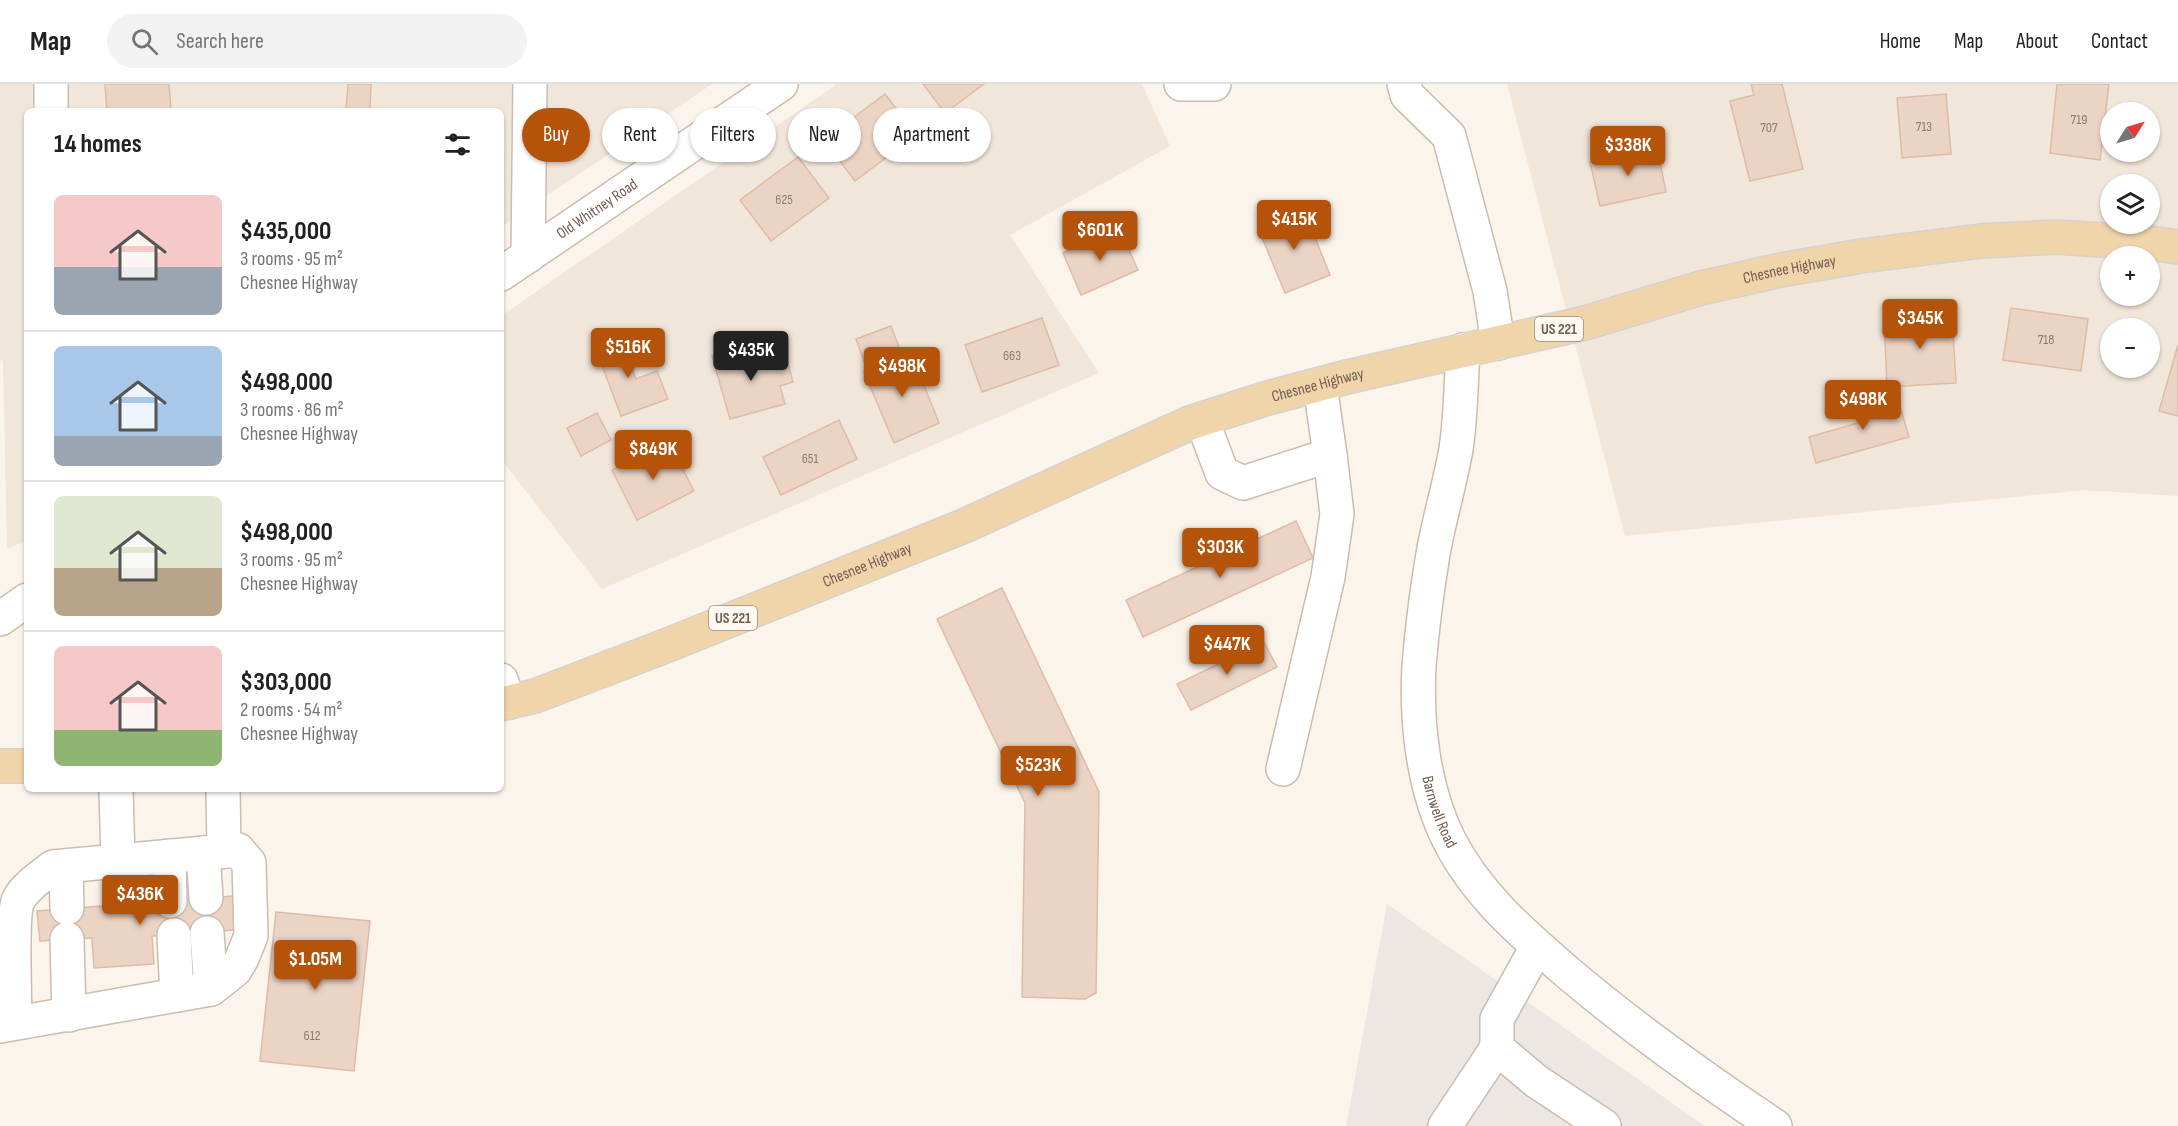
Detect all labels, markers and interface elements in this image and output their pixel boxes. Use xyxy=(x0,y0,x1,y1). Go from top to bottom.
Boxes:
search box xyxy=(107,14,527,68)
text: Map xyxy=(30,25,71,58)
icon: search xyxy=(128,25,161,58)
text: Search here xyxy=(176,28,264,55)
text: Home xyxy=(1880,29,1921,54)
text: Map xyxy=(1954,29,1983,54)
text: About xyxy=(2016,29,2058,54)
text: Contact xyxy=(2091,29,2148,54)
north arrow xyxy=(2100,102,2160,162)
map controls xyxy=(2100,102,2160,378)
chip: Buy xyxy=(522,108,590,162)
chip: Rent xyxy=(602,108,678,162)
chip: Filters xyxy=(690,108,776,162)
chip: New xyxy=(788,108,861,162)
chip: Apartment xyxy=(873,108,991,162)
house number: 719 xyxy=(2071,111,2087,128)
house number: 713 xyxy=(1916,118,1932,135)
house number: 707 xyxy=(1760,119,1778,136)
pin: $338K xyxy=(1586,126,1670,177)
icon: filters xyxy=(441,128,474,161)
text: 14 homes xyxy=(54,129,142,160)
text: $338K xyxy=(1604,133,1652,157)
button: layers xyxy=(2100,174,2160,234)
street label: Old Whitney Road xyxy=(553,175,641,243)
house number: 625 xyxy=(775,191,793,208)
pin: $415K xyxy=(1252,200,1336,251)
text: $415K xyxy=(1271,207,1317,231)
pin: $601K xyxy=(1058,211,1142,262)
text: $435,000 xyxy=(240,216,331,247)
text: $601K xyxy=(1076,218,1124,242)
icon: home xyxy=(102,219,174,291)
button: + xyxy=(2100,246,2160,306)
text: 3 rooms · 95 m² xyxy=(240,247,343,271)
street label: Chesnee Highway xyxy=(1741,251,1837,288)
text: Chesnee Highway xyxy=(240,271,358,295)
pin: $345K xyxy=(1878,299,1962,350)
text: $345K xyxy=(1896,306,1944,330)
road number: US 221 xyxy=(1535,317,1583,341)
button: − xyxy=(2100,318,2160,378)
pin: $516K xyxy=(586,328,670,379)
pin: $435K xyxy=(709,331,793,382)
house number: 718 xyxy=(2038,331,2054,348)
text: $516K xyxy=(605,335,651,359)
text: $435K xyxy=(727,338,775,362)
pin: $498K xyxy=(860,347,944,398)
house number: 663 xyxy=(1003,347,1021,364)
text: $498K xyxy=(878,354,926,378)
street label: Chesnee Highway xyxy=(1270,364,1366,406)
text: $498,000 xyxy=(240,367,333,398)
icon: home xyxy=(102,370,174,442)
pin: $498K xyxy=(1821,380,1905,431)
text: $498K xyxy=(1839,387,1887,411)
text: 3 rooms · 86 m² xyxy=(240,398,344,422)
text: Chesnee Highway xyxy=(240,422,358,446)
pin: $849K xyxy=(611,430,695,481)
text: $849K xyxy=(629,437,677,461)
house number: 651 xyxy=(802,450,818,467)
text: $498,000 xyxy=(240,517,333,548)
icon: home xyxy=(102,520,174,592)
pin: $303K xyxy=(1178,528,1262,579)
text: $303K xyxy=(1196,535,1244,559)
street label: Chesnee Highway xyxy=(820,539,915,591)
text: 3 rooms · 95 m² xyxy=(240,548,343,572)
text: Chesnee Highway xyxy=(240,572,358,596)
road number: US 221 xyxy=(709,606,757,630)
pin: $447K xyxy=(1185,625,1269,676)
text: $447K xyxy=(1203,632,1251,656)
text: $303,000 xyxy=(240,667,332,698)
icon: home xyxy=(102,670,174,742)
text: 2 rooms · 54 m² xyxy=(240,698,342,722)
text: Chesnee Highway xyxy=(240,722,358,746)
pin: $523K xyxy=(996,746,1080,797)
text: $523K xyxy=(1015,753,1061,777)
street label: Barnwell Road xyxy=(1418,774,1461,851)
pin: $436K xyxy=(98,875,182,926)
text: $436K xyxy=(116,882,164,906)
pin: $1.05M xyxy=(266,940,364,991)
text: $1.05M xyxy=(288,947,342,971)
house number: 612 xyxy=(304,1027,321,1044)

